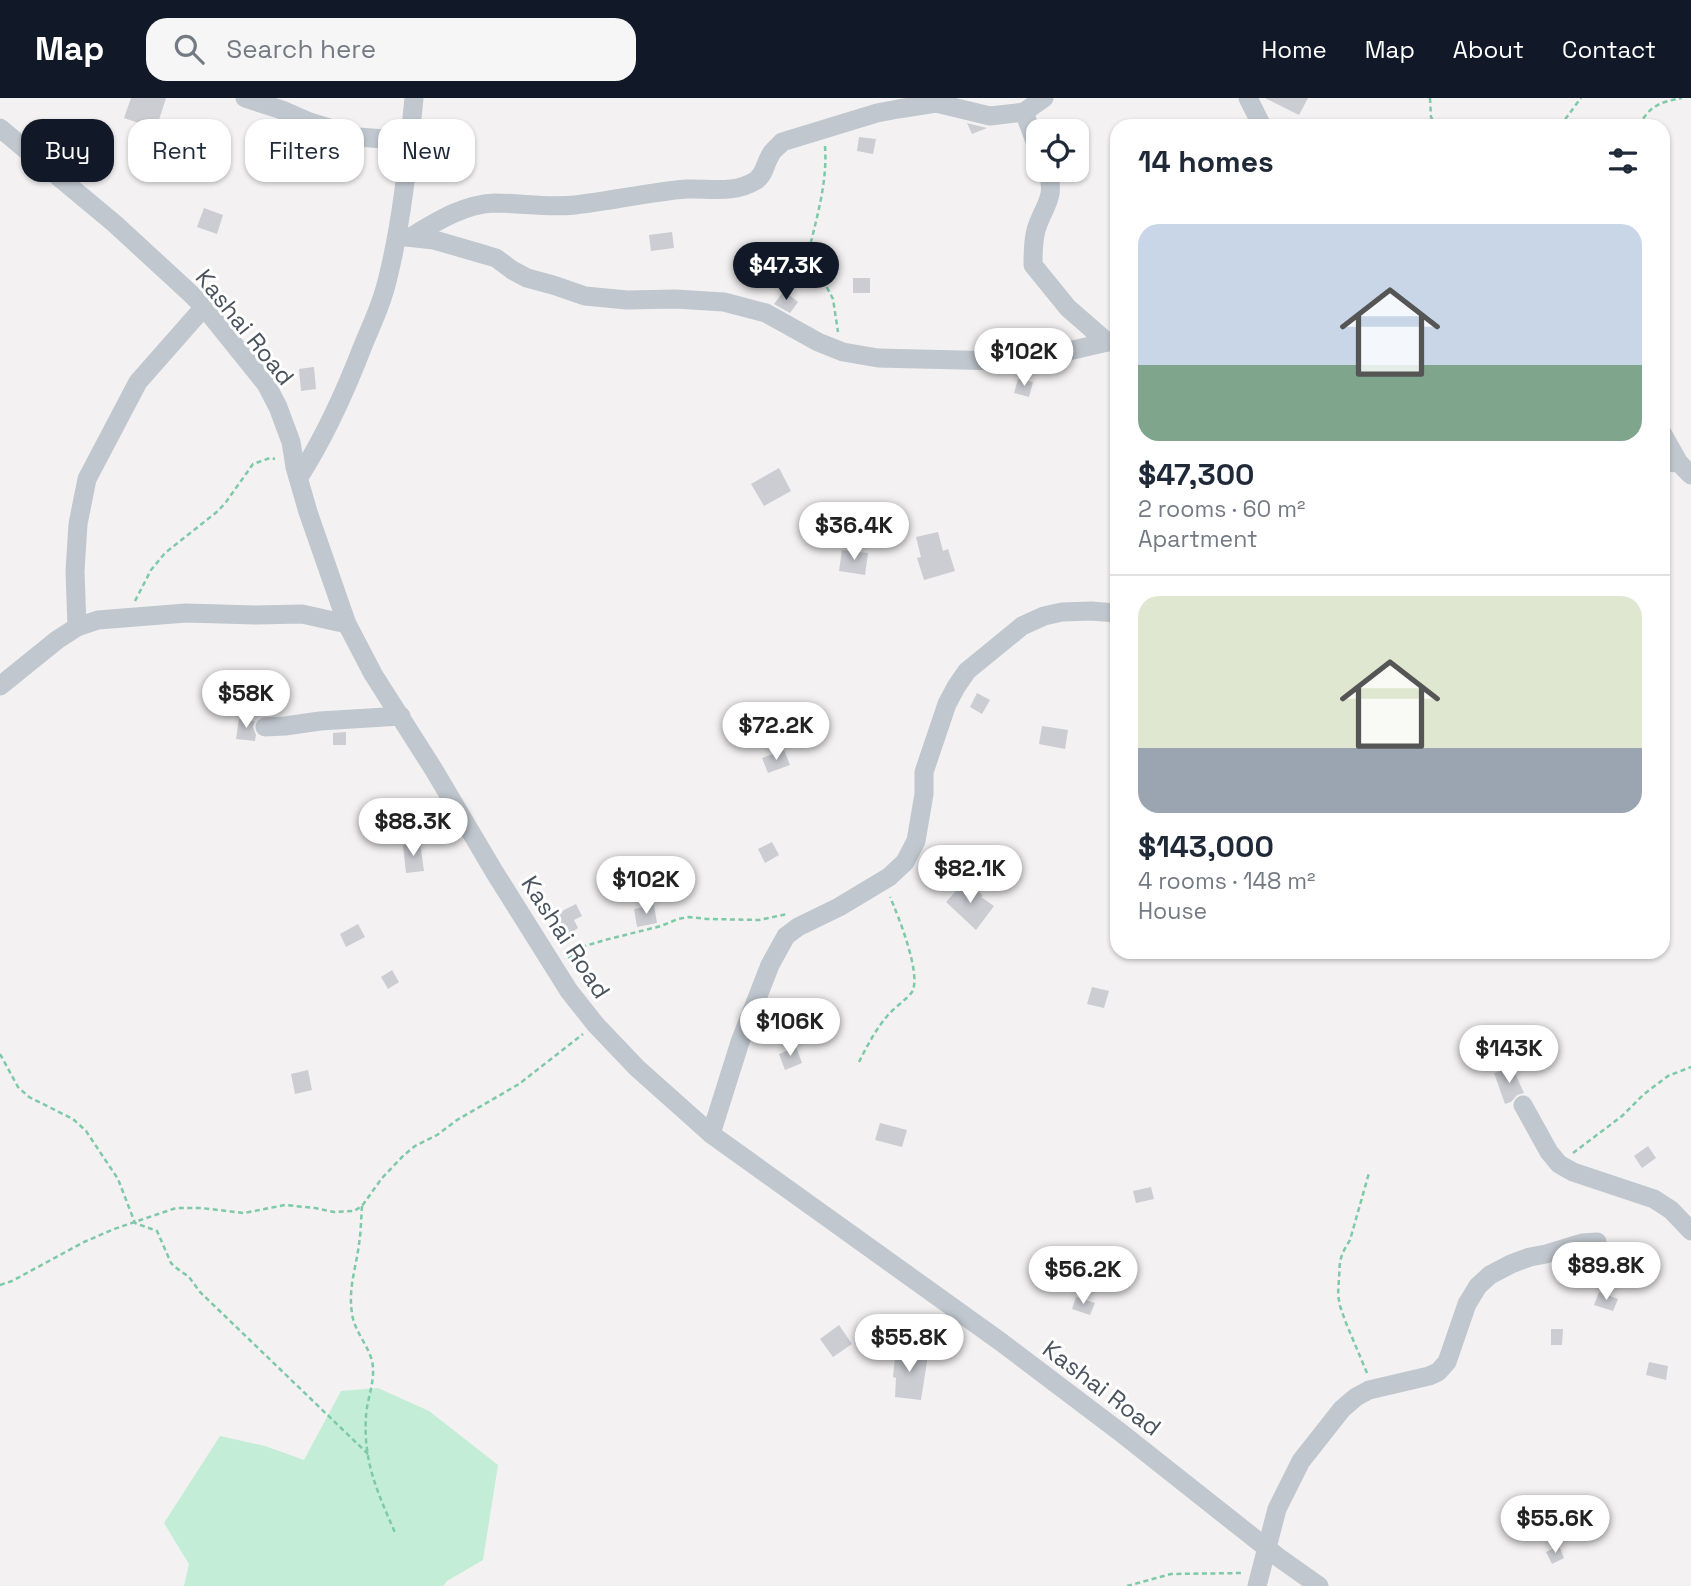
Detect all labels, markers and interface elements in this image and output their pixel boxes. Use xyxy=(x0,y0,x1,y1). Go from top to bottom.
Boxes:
search box xyxy=(146,18,636,81)
text: Map xyxy=(35,28,104,70)
icon: search xyxy=(170,30,208,68)
text: Search here xyxy=(226,32,376,66)
text: Home xyxy=(1261,34,1327,65)
text: Map xyxy=(1365,34,1415,65)
text: About xyxy=(1453,34,1524,65)
text: Contact xyxy=(1562,34,1656,65)
chip: Buy xyxy=(21,119,114,182)
chip: Rent xyxy=(128,119,231,182)
chip: Filters xyxy=(245,119,364,182)
chip: New xyxy=(378,119,475,182)
map controls xyxy=(1026,119,1089,182)
button: locate xyxy=(1026,119,1089,182)
text: 14 homes xyxy=(1138,142,1274,181)
icon: filters xyxy=(1604,142,1642,180)
pin: $47.3K xyxy=(729,242,843,302)
text: $47.3K xyxy=(749,250,823,280)
street label: Kashai Road xyxy=(189,263,301,391)
icon: home xyxy=(1327,269,1453,395)
pin: $102K xyxy=(975,328,1073,388)
text: $102K xyxy=(990,336,1058,366)
text: $47,300 xyxy=(1138,455,1255,494)
text: 2 rooms · 60 m² xyxy=(1138,494,1305,524)
pin: $36.4K xyxy=(797,503,911,562)
text: $36.4K xyxy=(815,510,893,540)
text: Apartment xyxy=(1138,524,1258,554)
icon: home xyxy=(1327,641,1453,767)
pin: $58K xyxy=(205,670,287,730)
text: $58K xyxy=(218,678,274,708)
pin: $72.2K xyxy=(719,702,833,762)
text: $72.2K xyxy=(738,710,814,740)
pin: $88.3K xyxy=(356,798,470,858)
text: $88.3K xyxy=(375,806,451,836)
text: $143,000 xyxy=(1138,827,1274,866)
pin: $82.1K xyxy=(913,846,1027,905)
text: $82.1K xyxy=(934,853,1006,883)
pin: $102K xyxy=(597,856,695,916)
text: $102K xyxy=(612,864,680,894)
text: 4 rooms · 148 m² xyxy=(1138,866,1315,896)
street label: Kashai Road xyxy=(515,870,617,1004)
text: House xyxy=(1138,896,1207,926)
pin: $106K xyxy=(741,998,839,1058)
text: $106K xyxy=(756,1006,824,1036)
pin: $143K xyxy=(1460,1026,1558,1085)
text: $143K xyxy=(1475,1033,1543,1063)
pin: $89.8K xyxy=(1549,1242,1663,1302)
pin: $56.2K xyxy=(1026,1246,1140,1306)
text: $89.8K xyxy=(1568,1250,1644,1280)
text: $56.2K xyxy=(1045,1254,1121,1284)
pin: $55.8K xyxy=(852,1314,966,1374)
text: $55.8K xyxy=(871,1322,947,1352)
street label: Kashai Road xyxy=(1037,1333,1167,1443)
pin: $55.6K xyxy=(1498,1496,1612,1555)
text: $55.6K xyxy=(1517,1503,1593,1533)

